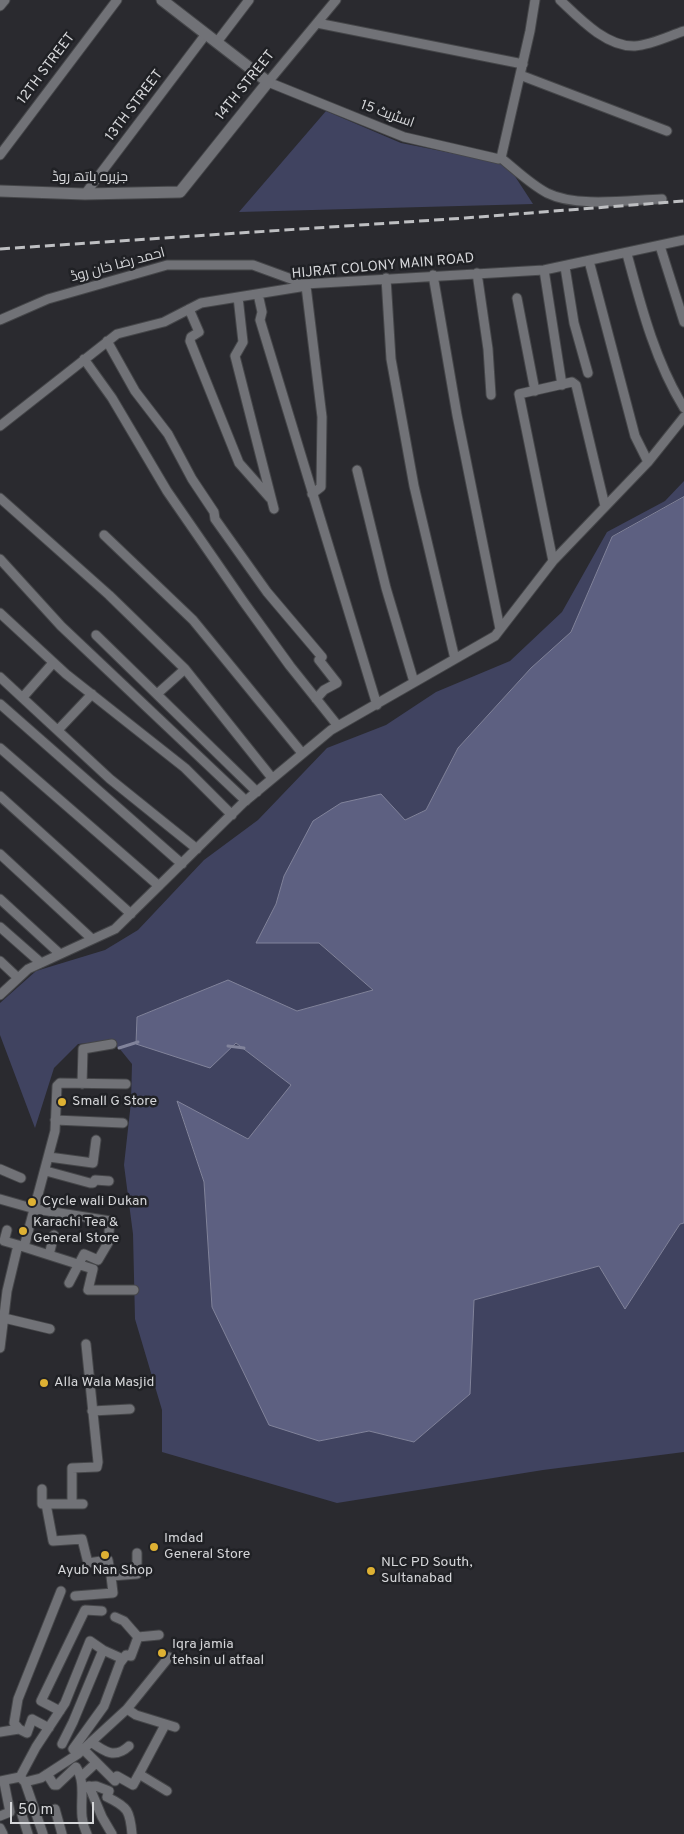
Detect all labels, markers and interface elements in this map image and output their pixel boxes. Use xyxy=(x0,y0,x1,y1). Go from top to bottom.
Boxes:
street label: 12TH STREET xyxy=(15,30,79,108)
street label: 14TH STREET xyxy=(213,48,279,124)
street label: 13TH STREET xyxy=(103,67,167,145)
street label: اسٹریٹ 15 xyxy=(358,98,416,132)
street label: جزیرہ باتھ روڈ xyxy=(52,170,128,186)
street label: احمد رضا خان روڈ xyxy=(69,245,167,287)
street label: HIJRAT COLONY MAIN ROAD xyxy=(291,251,475,283)
place label: Small G Store xyxy=(72,1094,157,1110)
marker: Small G Store xyxy=(56,1096,68,1108)
place label: Cycle wali Dukan xyxy=(42,1194,147,1210)
marker: Cycle wali Dukan xyxy=(26,1196,38,1208)
place label: Karachi Tea & General Store xyxy=(33,1215,119,1248)
marker: Karachi Tea & General Store xyxy=(17,1225,29,1237)
place label: Alla Wala Masjid xyxy=(54,1375,154,1391)
marker: Alla Wala Masjid xyxy=(38,1377,50,1389)
place label: Imdad General Store xyxy=(164,1531,250,1564)
marker: Imdad General Store xyxy=(148,1541,160,1553)
marker: Ayub Nan Shop xyxy=(99,1549,111,1561)
place label: NLC PD South, Sultanabad xyxy=(381,1555,473,1588)
place label: Ayub Nan Shop xyxy=(57,1563,153,1579)
marker: NLC PD South, Sultanabad xyxy=(365,1565,377,1577)
place label: Iqra jamia tehsin ul atfaal xyxy=(172,1637,264,1670)
marker: Iqra jamia tehsin ul atfaal xyxy=(156,1647,168,1659)
scale bar xyxy=(12,1792,96,1824)
text: 50 m xyxy=(18,1801,53,1820)

